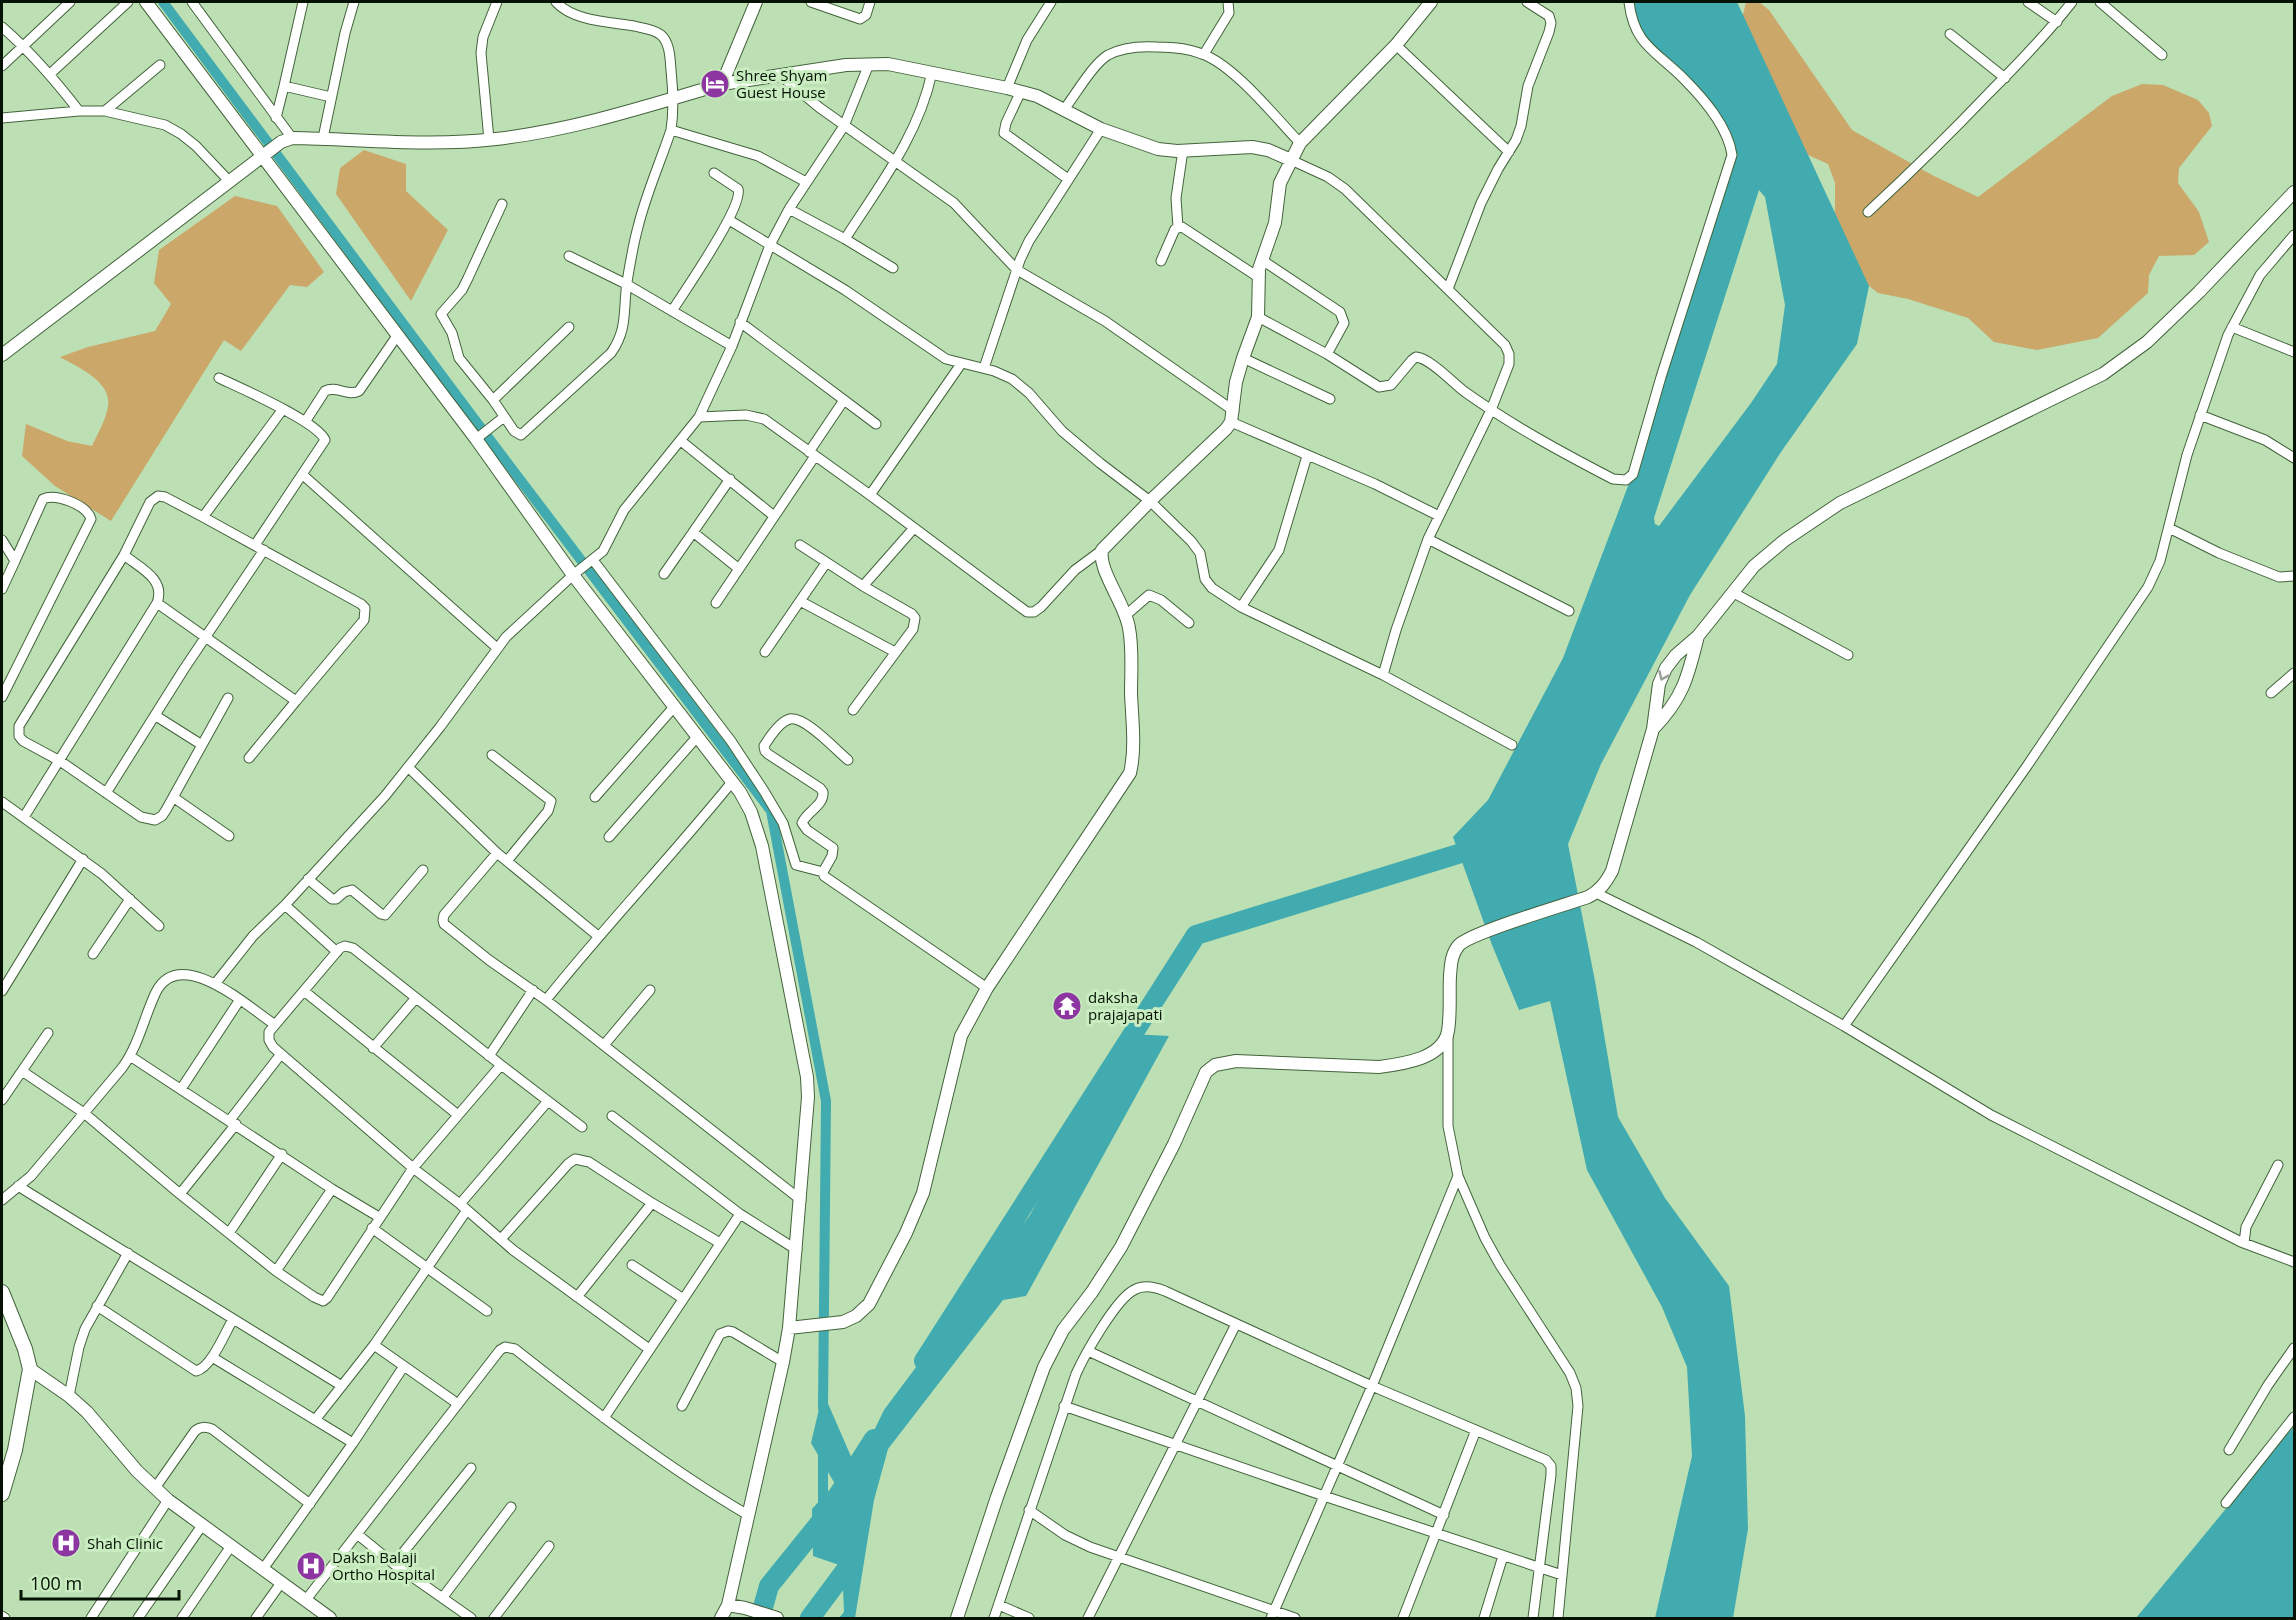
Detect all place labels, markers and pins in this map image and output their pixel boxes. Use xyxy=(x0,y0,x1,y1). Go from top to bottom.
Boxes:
place label: Shree Shyam Guest House xyxy=(736,65,827,102)
hotel icon: Shree Shyam Guest House xyxy=(699,68,731,100)
place label: daksha prajajapati xyxy=(1088,987,1163,1024)
temple icon: daksha prajajapati xyxy=(1051,990,1083,1022)
hospital icon: Shah Clinic xyxy=(50,1527,82,1559)
place label: Shah Clinic xyxy=(87,1533,163,1553)
place label: Daksh Balaji Ortho Hospital xyxy=(332,1547,435,1584)
hospital icon: Daksh Balaji Ortho Hospital xyxy=(295,1550,327,1582)

